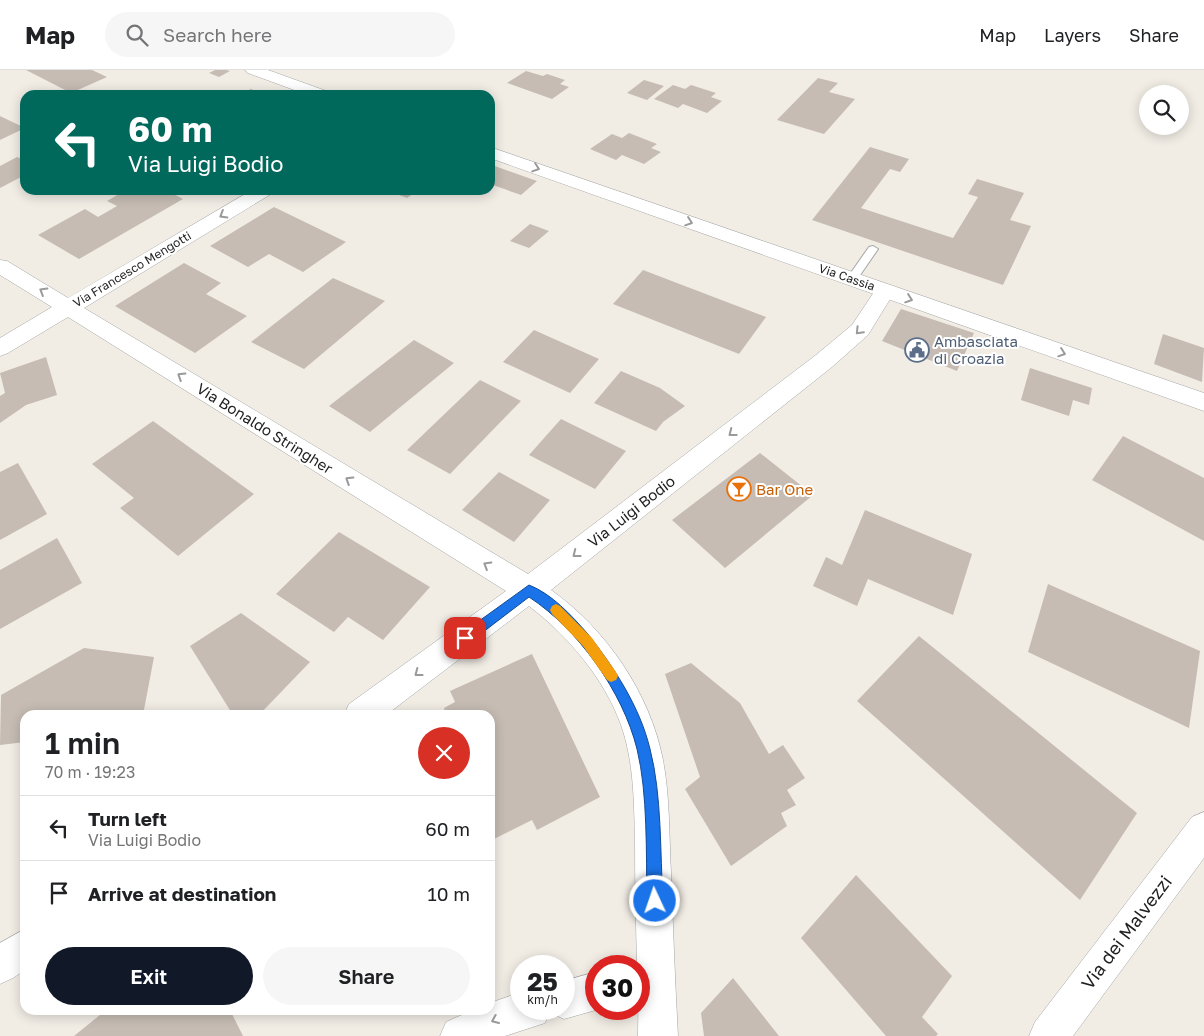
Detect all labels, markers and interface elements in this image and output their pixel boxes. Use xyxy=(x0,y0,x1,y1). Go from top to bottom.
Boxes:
search box xyxy=(105,12,455,57)
text: Map xyxy=(25,20,75,49)
icon: search xyxy=(123,21,151,49)
text: Search here xyxy=(163,23,272,46)
text: Map xyxy=(979,24,1016,46)
text: Layers xyxy=(1044,24,1101,46)
text: Share xyxy=(1129,24,1179,46)
map controls xyxy=(1139,85,1189,135)
button: search xyxy=(1139,85,1189,135)
text: 60 m xyxy=(128,108,212,150)
icon: left xyxy=(45,110,110,175)
text: Via Luigi Bodio xyxy=(128,150,283,177)
one-way arrow xyxy=(531,163,540,173)
one-way arrow xyxy=(219,208,228,218)
one-way arrow xyxy=(685,216,693,226)
street label: Via Francesco Mengotti xyxy=(70,228,194,310)
street label: Via Cassia xyxy=(817,260,877,294)
one-way arrow xyxy=(39,287,48,297)
one-way arrow xyxy=(904,293,913,303)
one-way arrow xyxy=(856,326,865,335)
place label: Ambasciata di Croazia xyxy=(934,332,1018,367)
public building icon: Ambasciata di Croazia xyxy=(904,337,930,363)
one-way arrow xyxy=(1057,347,1066,357)
one-way arrow xyxy=(177,372,186,382)
street label: Via Bonaldo Stringher xyxy=(194,379,336,477)
one-way arrow xyxy=(728,427,738,436)
street label: Via Luigi Bodio xyxy=(584,471,678,551)
one-way arrow xyxy=(345,476,354,486)
bar icon: Bar One xyxy=(726,476,752,502)
place label: Bar One xyxy=(756,480,813,498)
one-way arrow xyxy=(572,548,582,557)
one-way arrow xyxy=(484,562,493,571)
pin xyxy=(444,617,486,659)
icon: arrive xyxy=(451,624,479,652)
one-way arrow xyxy=(414,667,424,676)
text: 1 min xyxy=(45,725,120,761)
button: close xyxy=(418,727,470,779)
text: 70 m · 19:23 xyxy=(45,762,135,782)
text: Turn left xyxy=(88,807,167,830)
icon: left xyxy=(45,814,73,842)
text: 60 m xyxy=(425,817,470,840)
text: Via Luigi Bodio xyxy=(88,830,201,850)
street label: Via dei Malvezzi xyxy=(1076,871,1176,993)
position arrow xyxy=(628,874,680,926)
icon: arrive xyxy=(45,879,73,907)
text: Arrive at destination xyxy=(88,882,276,905)
text: 10 m xyxy=(427,882,470,905)
button: Exit xyxy=(45,947,253,1005)
button: Share xyxy=(263,947,470,1005)
speed limit sign: 30 xyxy=(585,955,650,1020)
text: 25 xyxy=(527,966,558,997)
text: km/h xyxy=(527,992,558,1007)
one-way arrow xyxy=(491,1014,500,1025)

